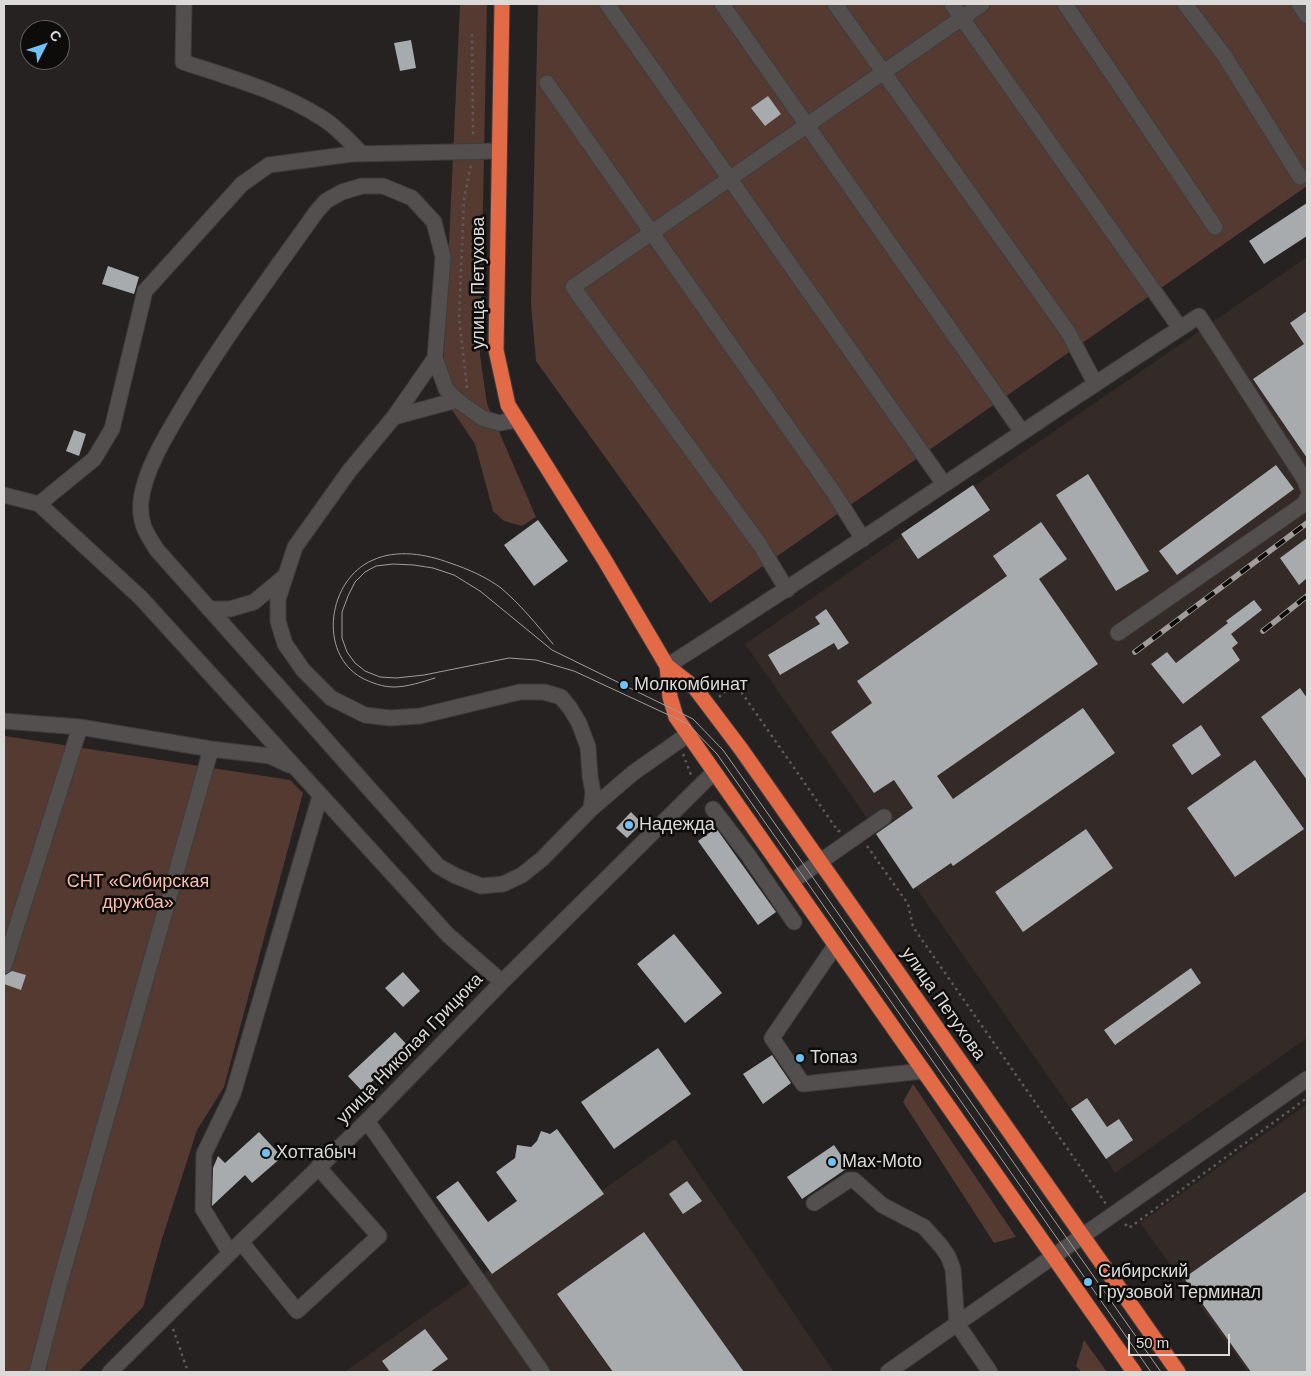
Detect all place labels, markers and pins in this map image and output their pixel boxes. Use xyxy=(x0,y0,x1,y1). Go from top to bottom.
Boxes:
place label: Молкомбинат xyxy=(634,674,748,696)
marker: Молкомбинат xyxy=(618,679,630,691)
place label: Надежда xyxy=(639,814,715,836)
marker: Надежда xyxy=(623,819,635,831)
place label: Топаз xyxy=(810,1047,857,1069)
marker: Топаз xyxy=(794,1052,806,1064)
place label: Хоттабыч xyxy=(276,1142,356,1164)
marker: Хоттабыч xyxy=(260,1147,272,1159)
place label: Max-Moto xyxy=(842,1151,922,1173)
marker: Max-Moto xyxy=(826,1156,838,1168)
place label: Сибирский Грузовой Терминал xyxy=(1098,1261,1261,1304)
marker: Сибирский Грузовой Терминал xyxy=(1082,1276,1094,1288)

